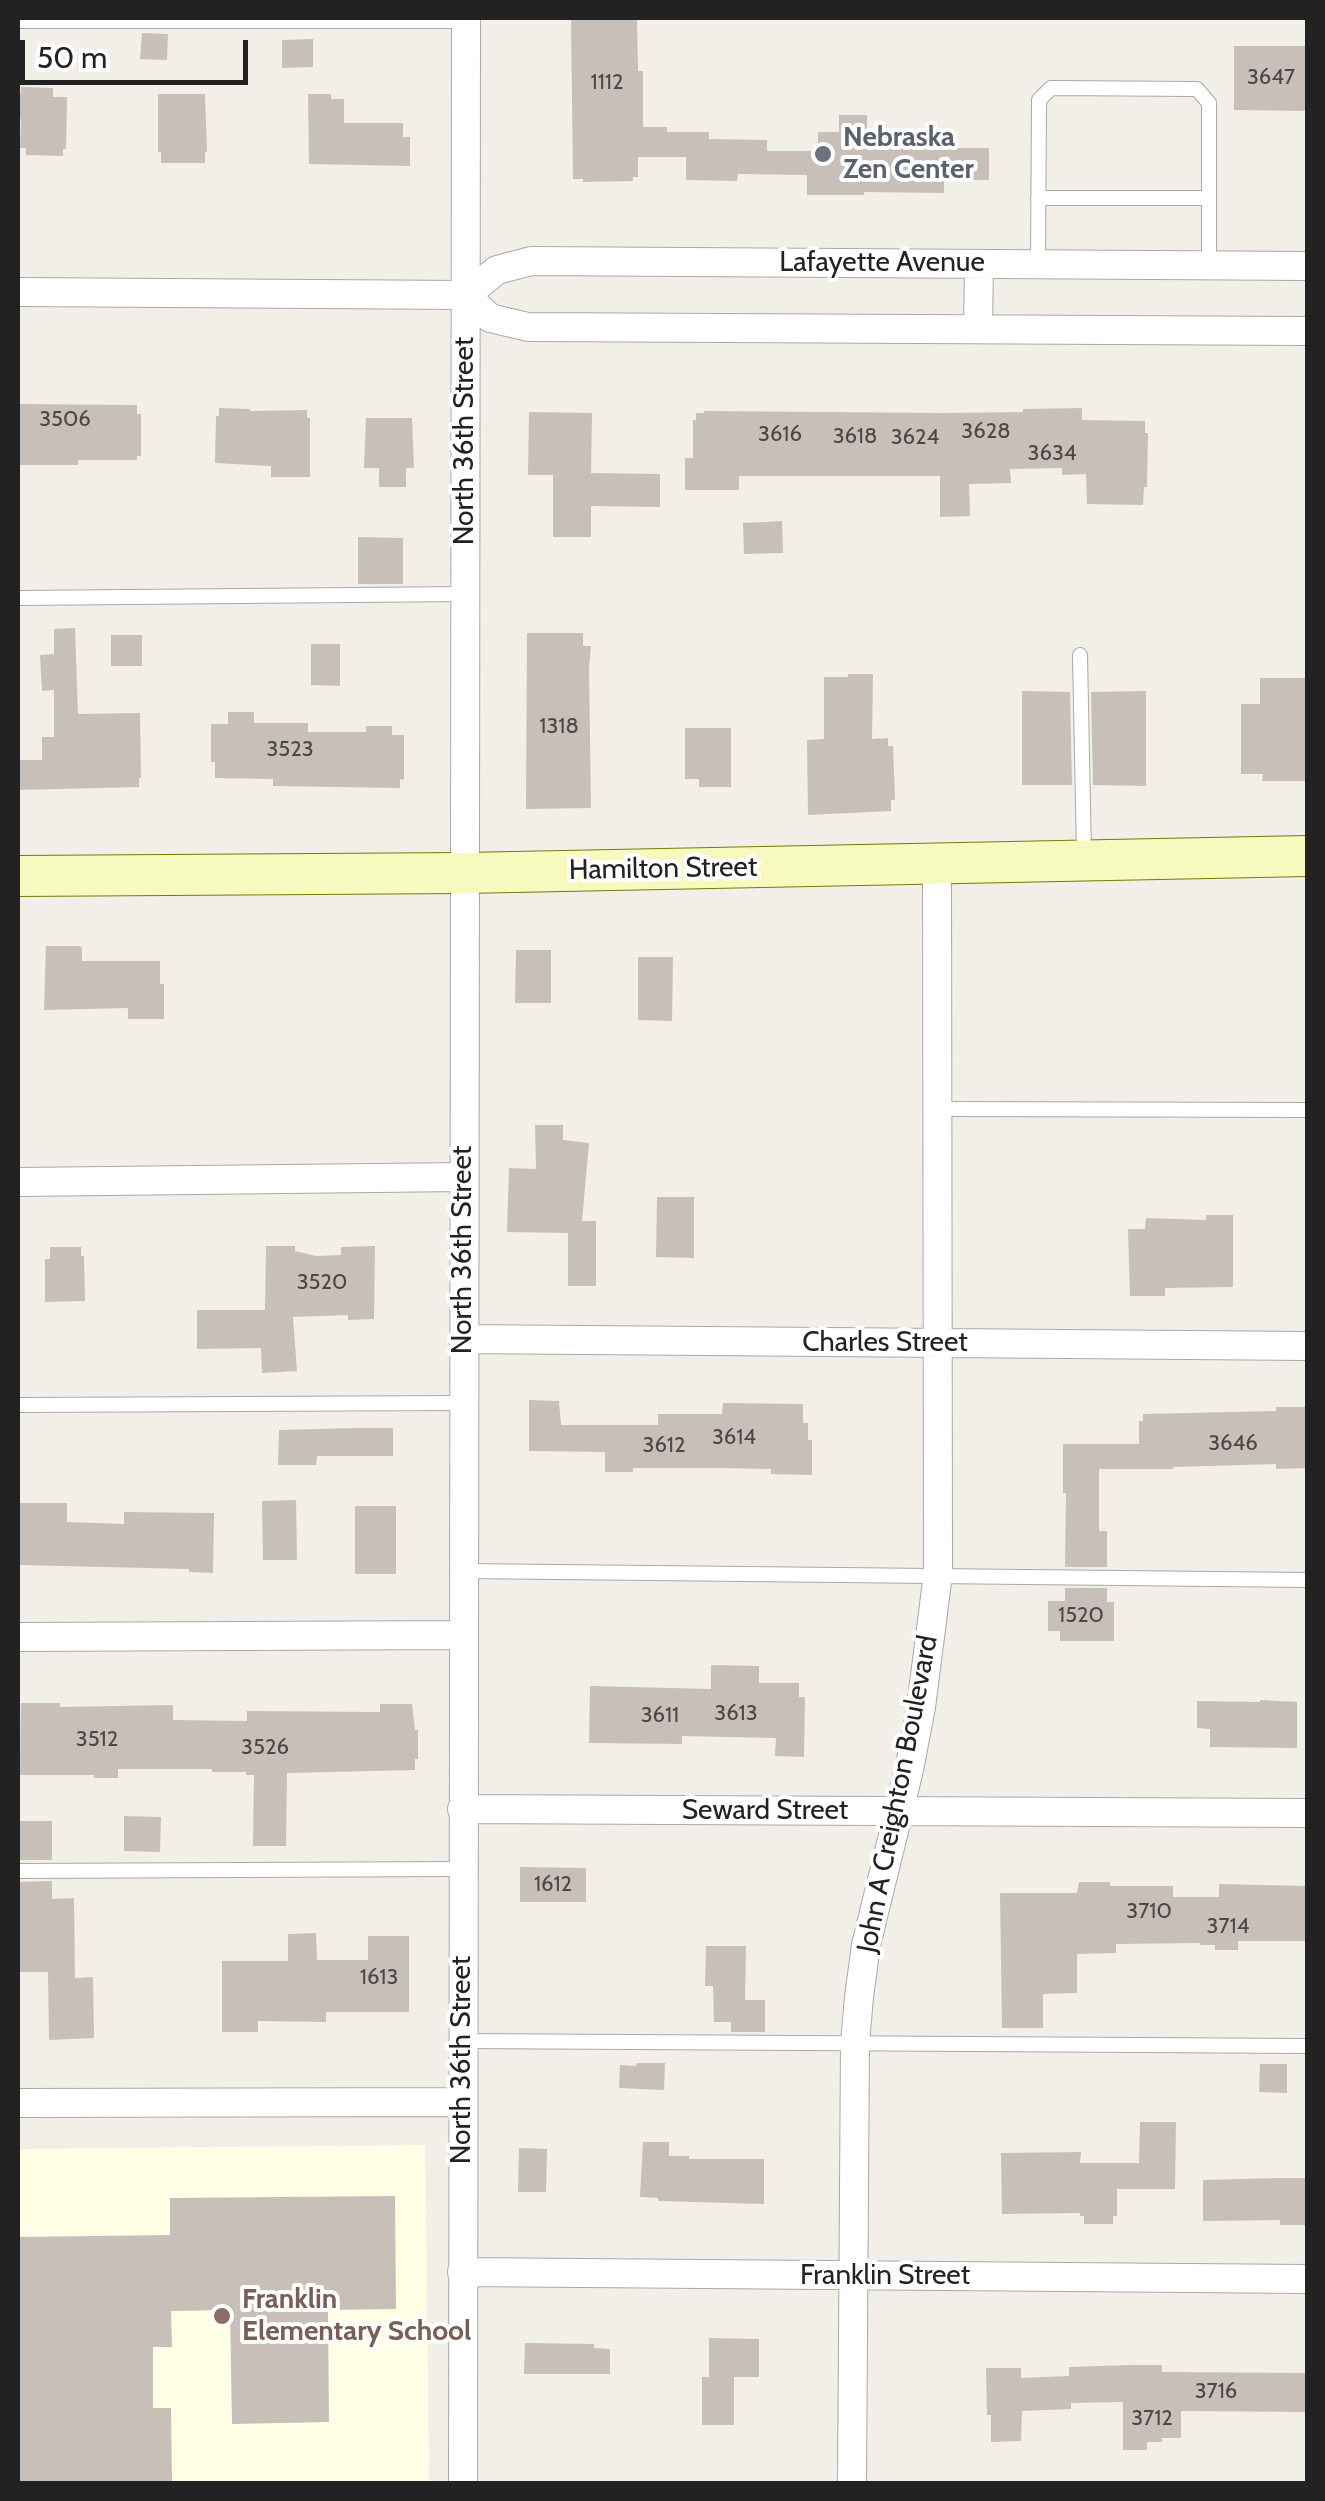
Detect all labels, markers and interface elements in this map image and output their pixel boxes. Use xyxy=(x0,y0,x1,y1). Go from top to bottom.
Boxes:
scale bar xyxy=(25,20,252,82)
text: 50 m xyxy=(37,39,107,76)
house number: 3647 xyxy=(1247,65,1295,91)
house number: 1112 xyxy=(590,70,624,96)
place label: Nebraska Zen Center xyxy=(843,121,974,187)
marker: Nebraska Zen Center xyxy=(812,143,834,165)
street label: Lafayette Avenue xyxy=(779,246,985,280)
street label: North 36th Street xyxy=(448,337,482,545)
house number: 3506 xyxy=(39,407,91,433)
house number: 3628 xyxy=(961,419,1011,445)
house number: 3616 xyxy=(758,422,802,448)
house number: 3618 xyxy=(833,424,877,450)
house number: 3624 xyxy=(891,425,939,451)
house number: 3634 xyxy=(1027,441,1077,467)
house number: 1318 xyxy=(539,714,579,740)
house number: 3523 xyxy=(266,737,314,763)
street label: Hamilton Street xyxy=(568,851,758,887)
street label: North 36th Street xyxy=(446,1146,480,1354)
house number: 3520 xyxy=(297,1270,347,1296)
street label: Charles Street xyxy=(802,1326,968,1360)
house number: 3614 xyxy=(712,1425,756,1451)
house number: 3646 xyxy=(1208,1431,1258,1457)
house number: 3612 xyxy=(643,1433,685,1459)
house number: 1520 xyxy=(1058,1603,1104,1629)
street label: John A Creighton Boulevard xyxy=(851,1632,945,1956)
house number: 3613 xyxy=(714,1701,758,1727)
house number: 3611 xyxy=(641,1703,679,1729)
house number: 3512 xyxy=(76,1727,118,1753)
house number: 3526 xyxy=(241,1735,289,1761)
street label: Seward Street xyxy=(682,1794,848,1828)
house number: 1612 xyxy=(534,1872,572,1898)
house number: 3710 xyxy=(1126,1899,1172,1925)
house number: 3714 xyxy=(1207,1914,1249,1940)
street label: North 36th Street xyxy=(445,1956,479,2164)
house number: 1613 xyxy=(360,1965,398,1991)
street label: Franklin Street xyxy=(800,2259,970,2293)
place label: Franklin Elementary School xyxy=(242,2283,471,2349)
marker: Franklin Elementary School xyxy=(211,2305,233,2327)
house number: 3716 xyxy=(1195,2379,1237,2405)
house number: 3712 xyxy=(1131,2406,1173,2432)

